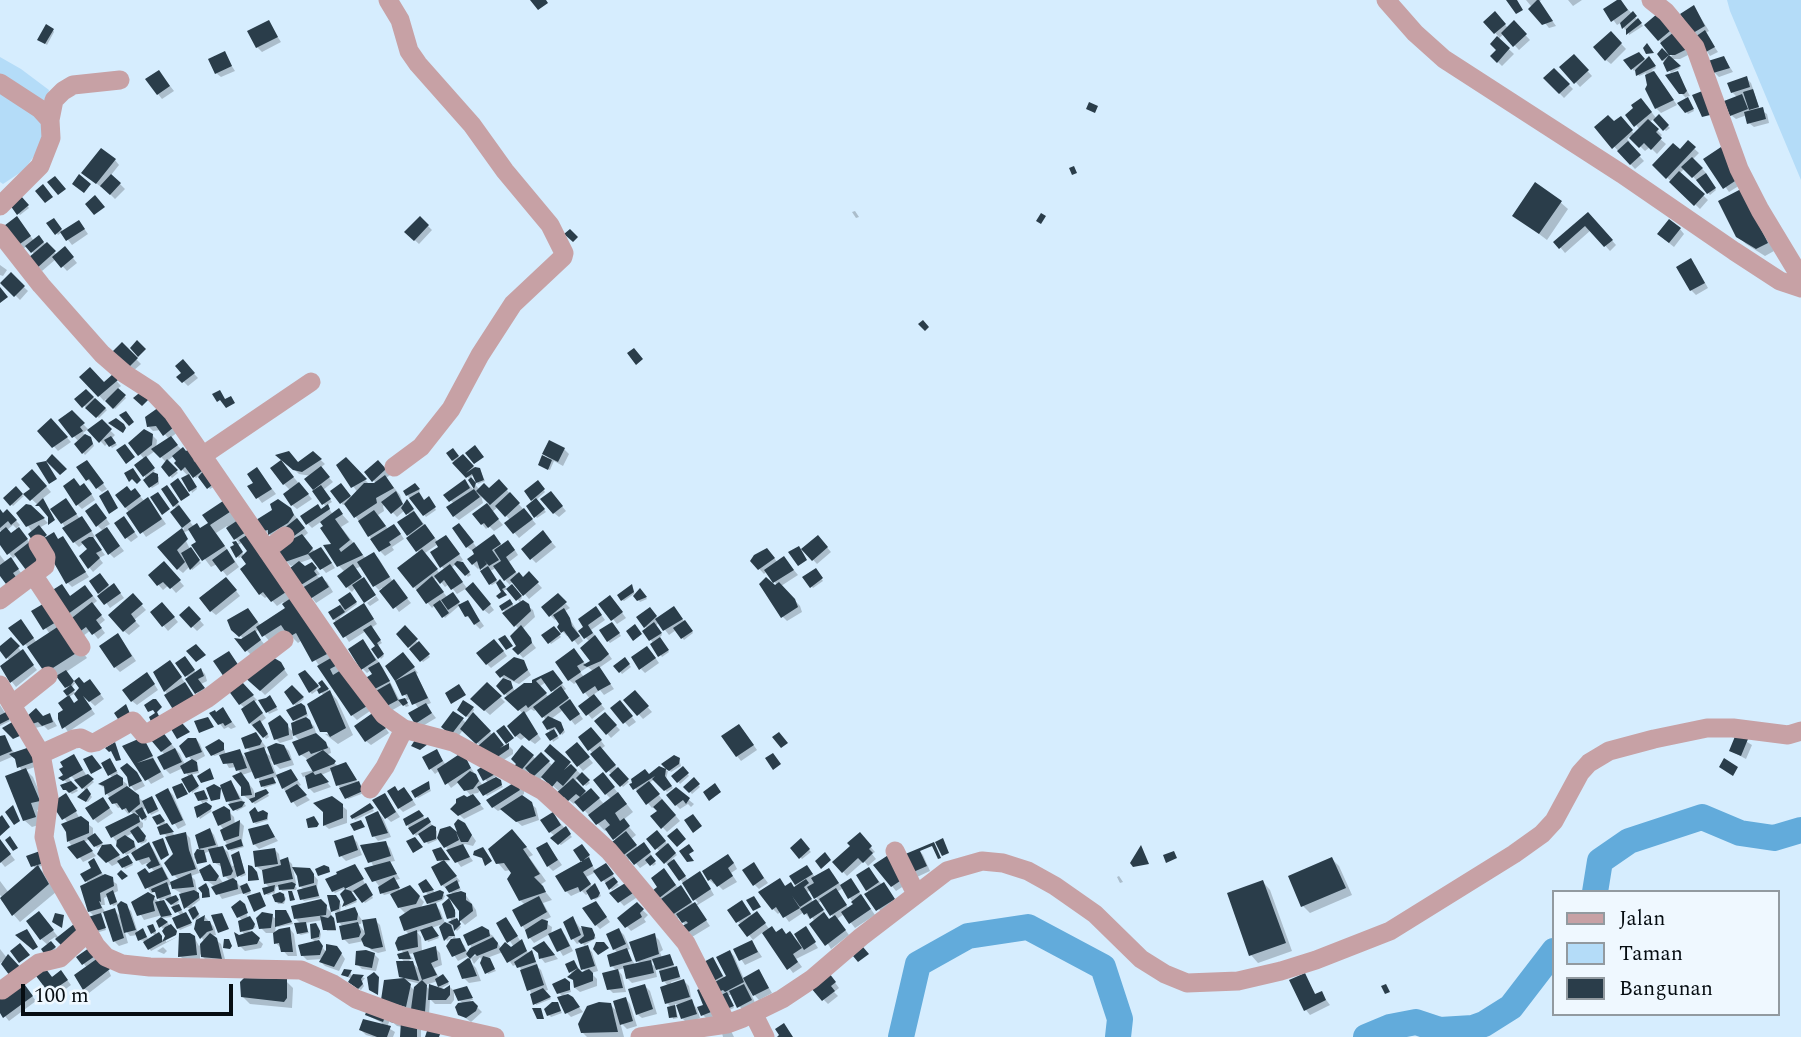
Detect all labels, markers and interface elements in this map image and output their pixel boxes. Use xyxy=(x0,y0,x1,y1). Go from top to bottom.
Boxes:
legend xyxy=(1552,890,1780,1016)
text: Jalan xyxy=(1619,903,1665,935)
text: Taman xyxy=(1619,938,1683,970)
scale bar xyxy=(24,970,236,1014)
text: Bangunan xyxy=(1619,973,1713,1005)
text: 100 m xyxy=(34,980,89,1012)

